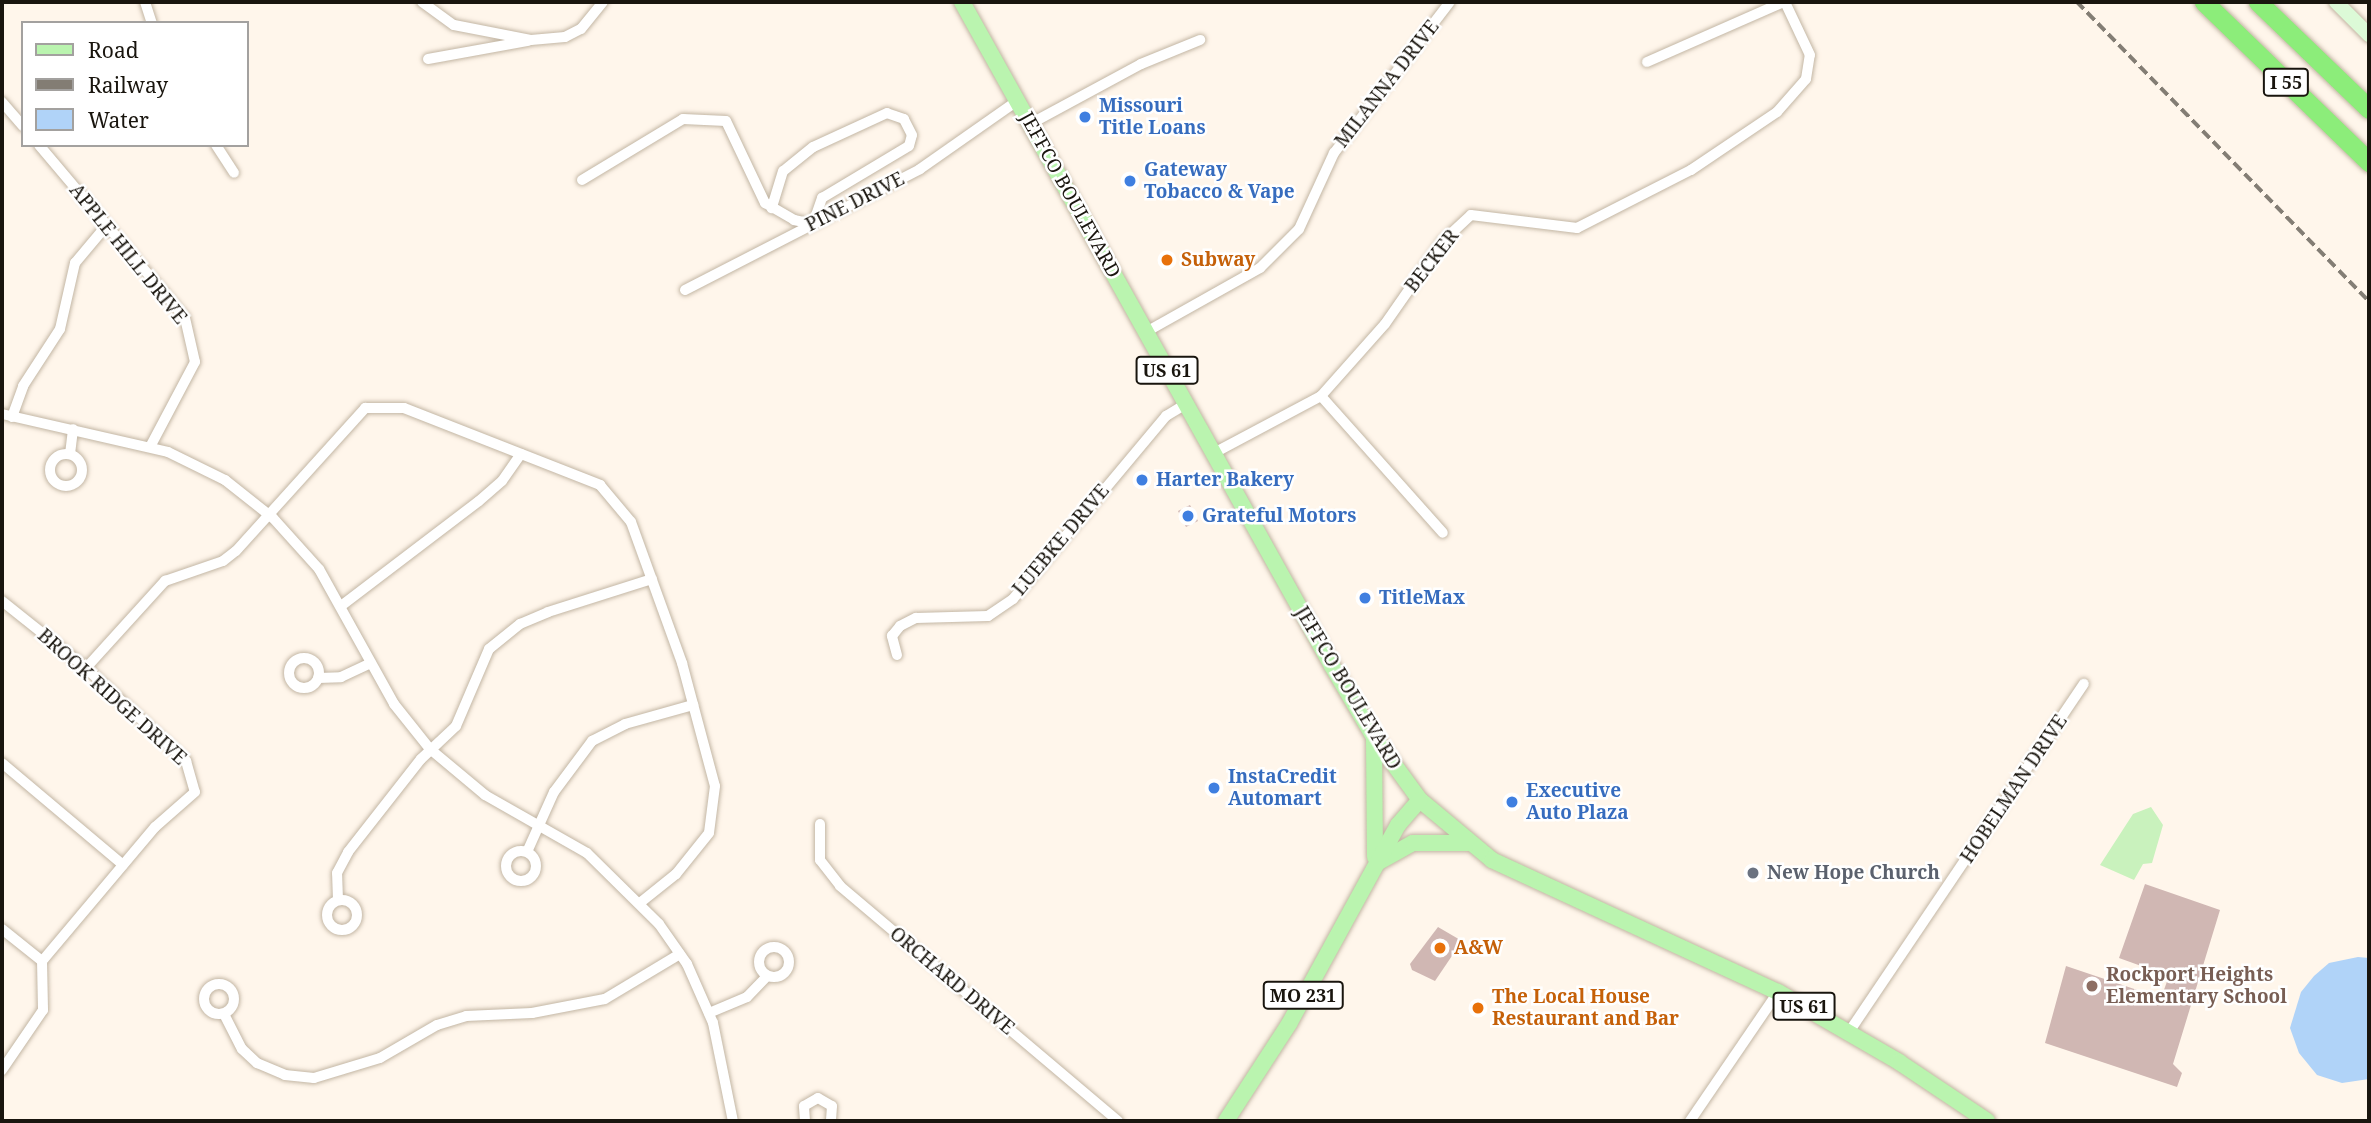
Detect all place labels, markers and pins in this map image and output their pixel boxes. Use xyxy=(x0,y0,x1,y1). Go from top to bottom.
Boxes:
place label: Missouri Title Loans xyxy=(1099,95,1206,139)
marker: Missouri Title Loans xyxy=(1077,109,1093,125)
place label: Gateway Tobacco & Vape xyxy=(1144,159,1295,203)
marker: Gateway Tobacco & Vape xyxy=(1122,173,1138,189)
place label: Subway xyxy=(1181,249,1255,271)
marker: Subway xyxy=(1159,252,1175,268)
place label: Harter Bakery xyxy=(1156,469,1294,491)
marker: Harter Bakery xyxy=(1134,472,1150,488)
place label: Grateful Motors xyxy=(1202,505,1356,527)
marker: Grateful Motors xyxy=(1180,508,1196,524)
place label: TitleMax xyxy=(1379,587,1465,609)
marker: TitleMax xyxy=(1357,590,1373,606)
place label: InstaCredit Automart xyxy=(1228,766,1337,810)
marker: InstaCredit Automart xyxy=(1206,780,1222,796)
place label: Executive Auto Plaza xyxy=(1526,780,1629,824)
marker: Executive Auto Plaza xyxy=(1504,794,1520,810)
place label: New Hope Church xyxy=(1767,862,1940,884)
marker: New Hope Church xyxy=(1745,865,1761,881)
place label: A&W xyxy=(1454,937,1503,959)
marker: A&W xyxy=(1432,940,1448,956)
place label: Rockport Heights Elementary School xyxy=(2106,964,2287,1008)
marker: Rockport Heights Elementary School xyxy=(2084,978,2100,994)
place label: The Local House Restaurant and Bar xyxy=(1492,986,1679,1030)
marker: The Local House Restaurant and Bar xyxy=(1470,1000,1486,1016)

